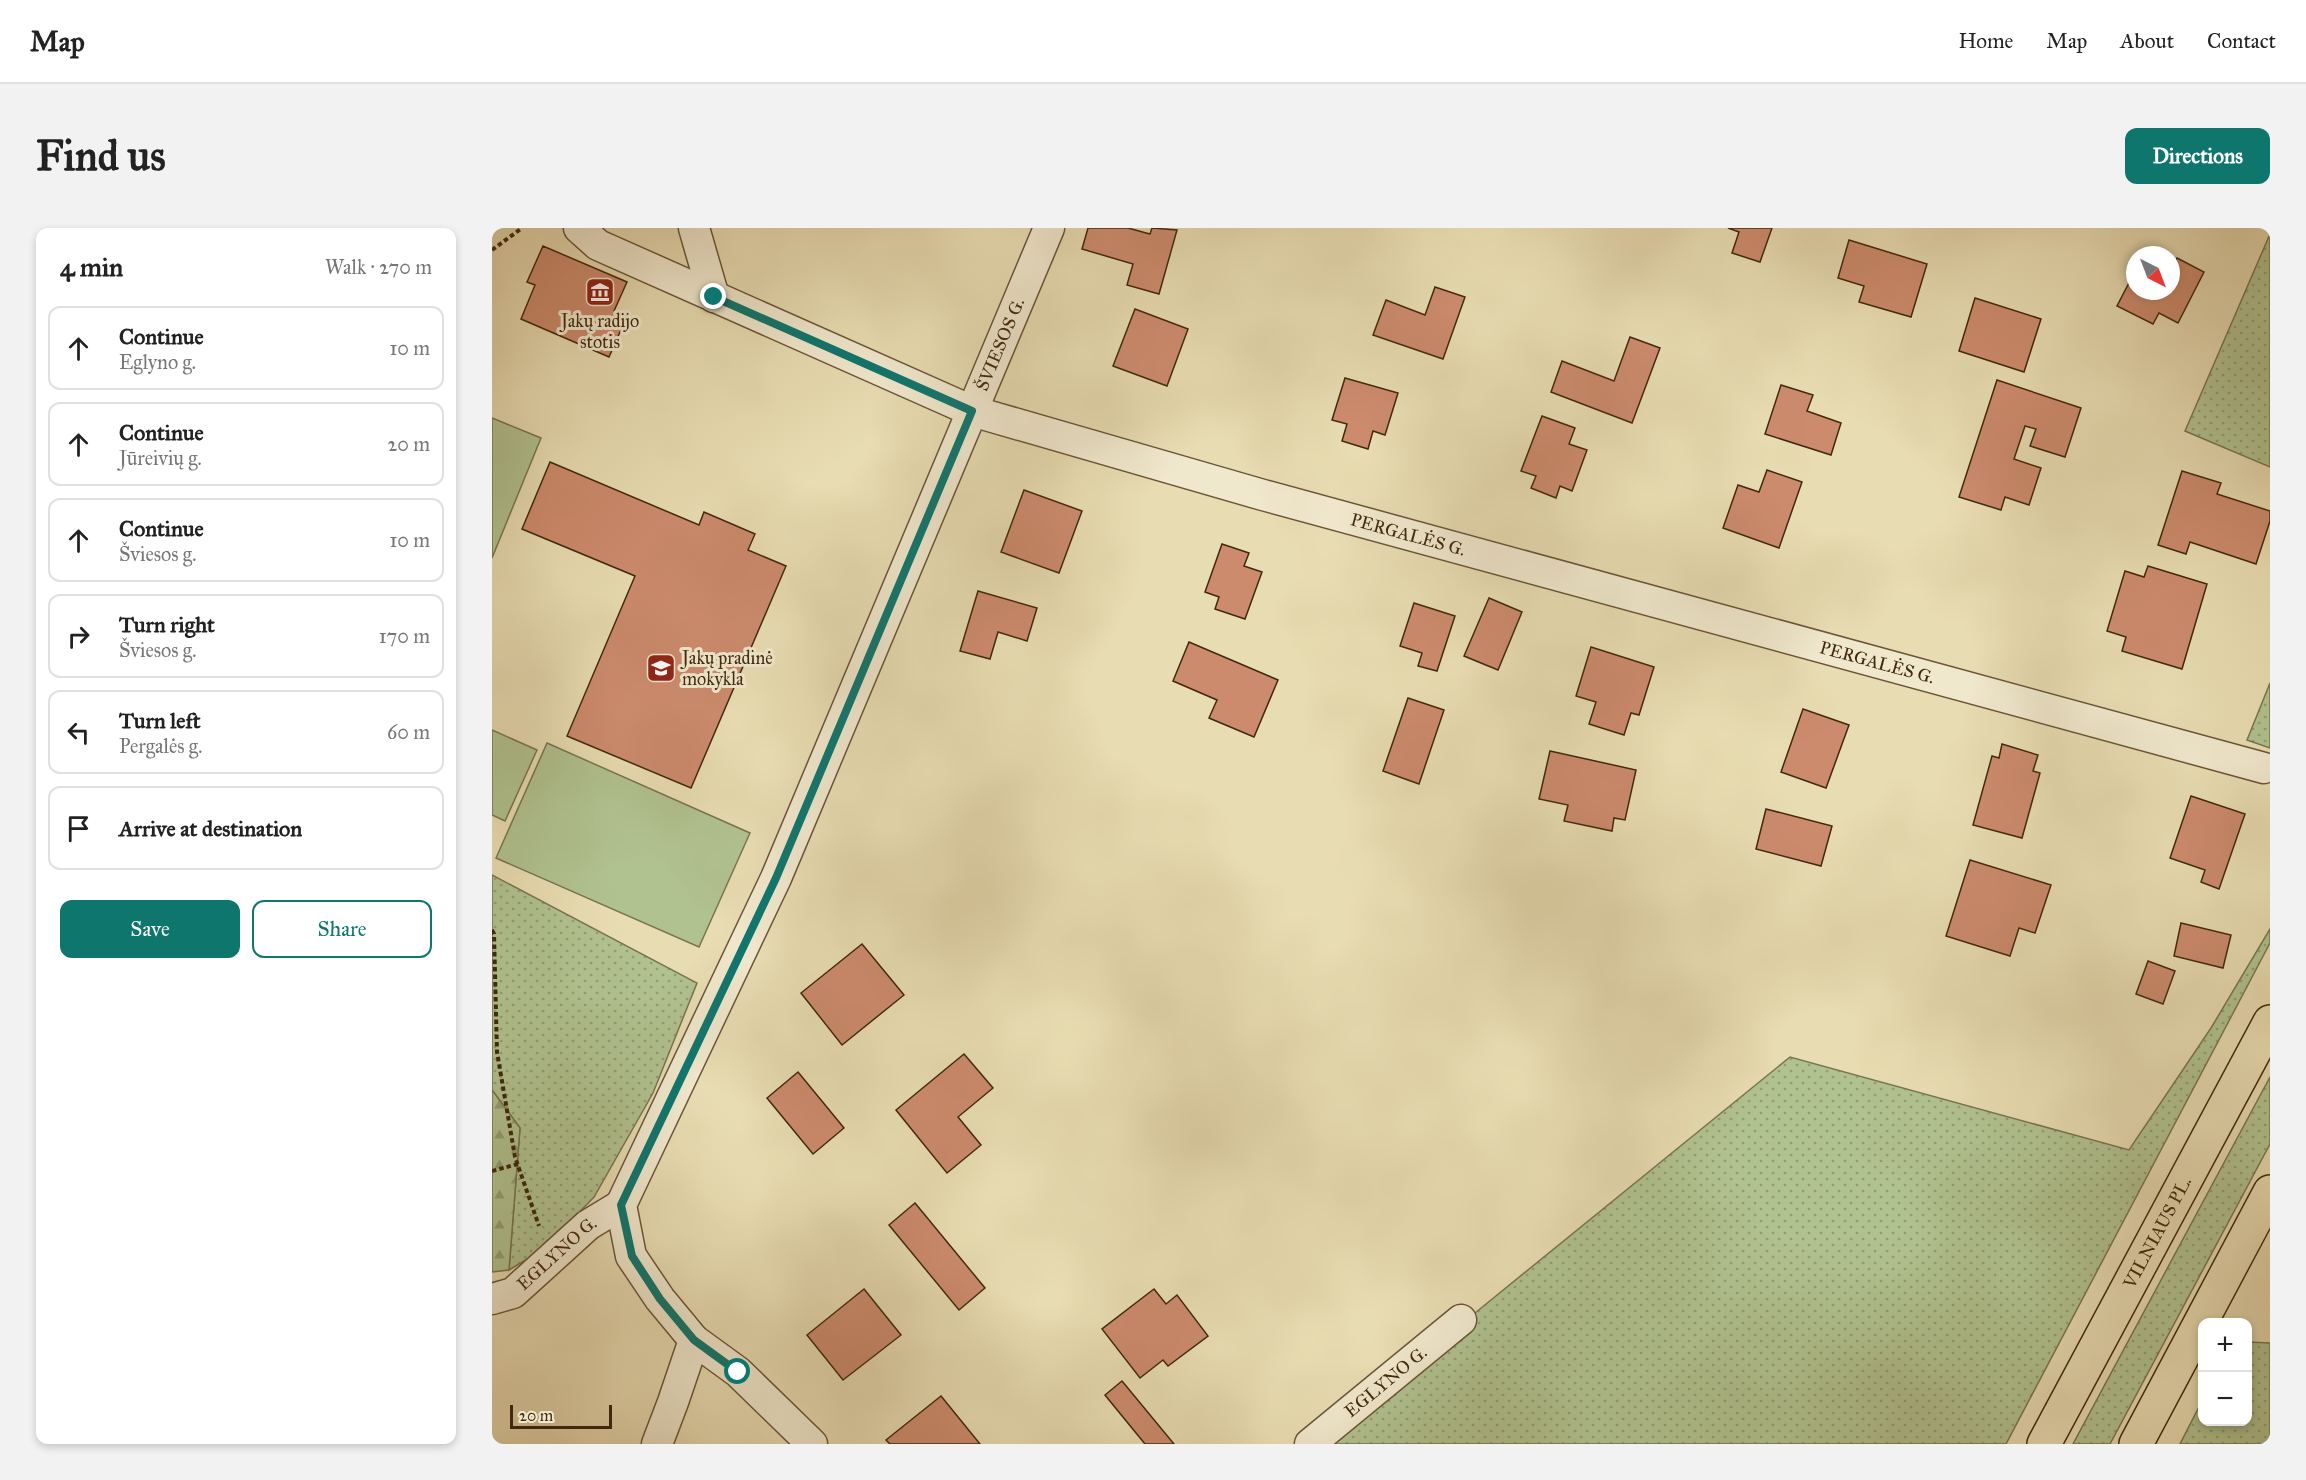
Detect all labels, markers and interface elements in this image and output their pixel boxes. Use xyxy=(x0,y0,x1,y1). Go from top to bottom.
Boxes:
text: Map xyxy=(30,24,85,59)
text: Home xyxy=(1958,28,2013,54)
text: Map xyxy=(2046,28,2087,54)
text: About xyxy=(2120,28,2174,54)
text: Contact xyxy=(2207,28,2276,54)
button: Directions xyxy=(2125,128,2270,184)
text: Find us xyxy=(36,130,166,182)
north arrow xyxy=(2126,246,2180,300)
text: 4 min xyxy=(60,251,123,283)
text: Walk · 270 m xyxy=(325,255,432,279)
museum icon: Jakų radijo stotis xyxy=(584,276,616,308)
route end xyxy=(700,283,726,309)
street label: ŠVIESOS G. xyxy=(970,295,1029,394)
place label: Jakų radijo stotis xyxy=(559,310,639,353)
text: Continue xyxy=(119,323,204,350)
icon: ahead xyxy=(62,332,95,365)
text: 10 m xyxy=(389,336,430,360)
text: Eglyno g. xyxy=(119,350,196,374)
text: Continue xyxy=(119,419,204,446)
icon: ahead xyxy=(62,428,95,461)
text: 20 m xyxy=(387,432,430,456)
text: Jūreivių g. xyxy=(119,446,202,470)
street label: PERGALĖS G. xyxy=(1348,508,1468,561)
text: Continue xyxy=(119,515,204,542)
icon: ahead xyxy=(62,524,95,557)
text: 10 m xyxy=(389,528,430,552)
text: Šviesos g. xyxy=(119,542,196,566)
text: Turn right xyxy=(119,611,215,638)
icon: right xyxy=(62,620,95,653)
text: 170 m xyxy=(379,624,430,648)
street label: PERGALĖS G. xyxy=(1817,636,1937,689)
text: Šviesos g. xyxy=(119,638,196,662)
place label: Jakų pradinė mokykla xyxy=(680,647,773,690)
school or university icon: Jakų pradinė mokykla xyxy=(645,652,677,684)
text: Turn left xyxy=(119,707,201,734)
icon: left xyxy=(62,716,95,749)
text: 60 m xyxy=(387,720,430,744)
text: Pergalės g. xyxy=(119,734,202,758)
icon: arrive xyxy=(62,812,95,845)
text: Arrive at destination xyxy=(119,815,302,842)
button: Save xyxy=(60,900,240,958)
button: Share xyxy=(252,900,432,958)
street label: VILNIAUS PL. xyxy=(2118,1173,2196,1293)
street label: EGLYNO G. xyxy=(512,1211,601,1295)
map controls xyxy=(2198,1318,2252,1426)
button: + xyxy=(2198,1318,2252,1372)
street label: EGLYNO G. xyxy=(1340,1342,1431,1422)
route start xyxy=(724,1358,750,1384)
button: − xyxy=(2198,1372,2252,1426)
scale bar xyxy=(510,1402,612,1430)
text: 20 m xyxy=(519,1406,553,1425)

